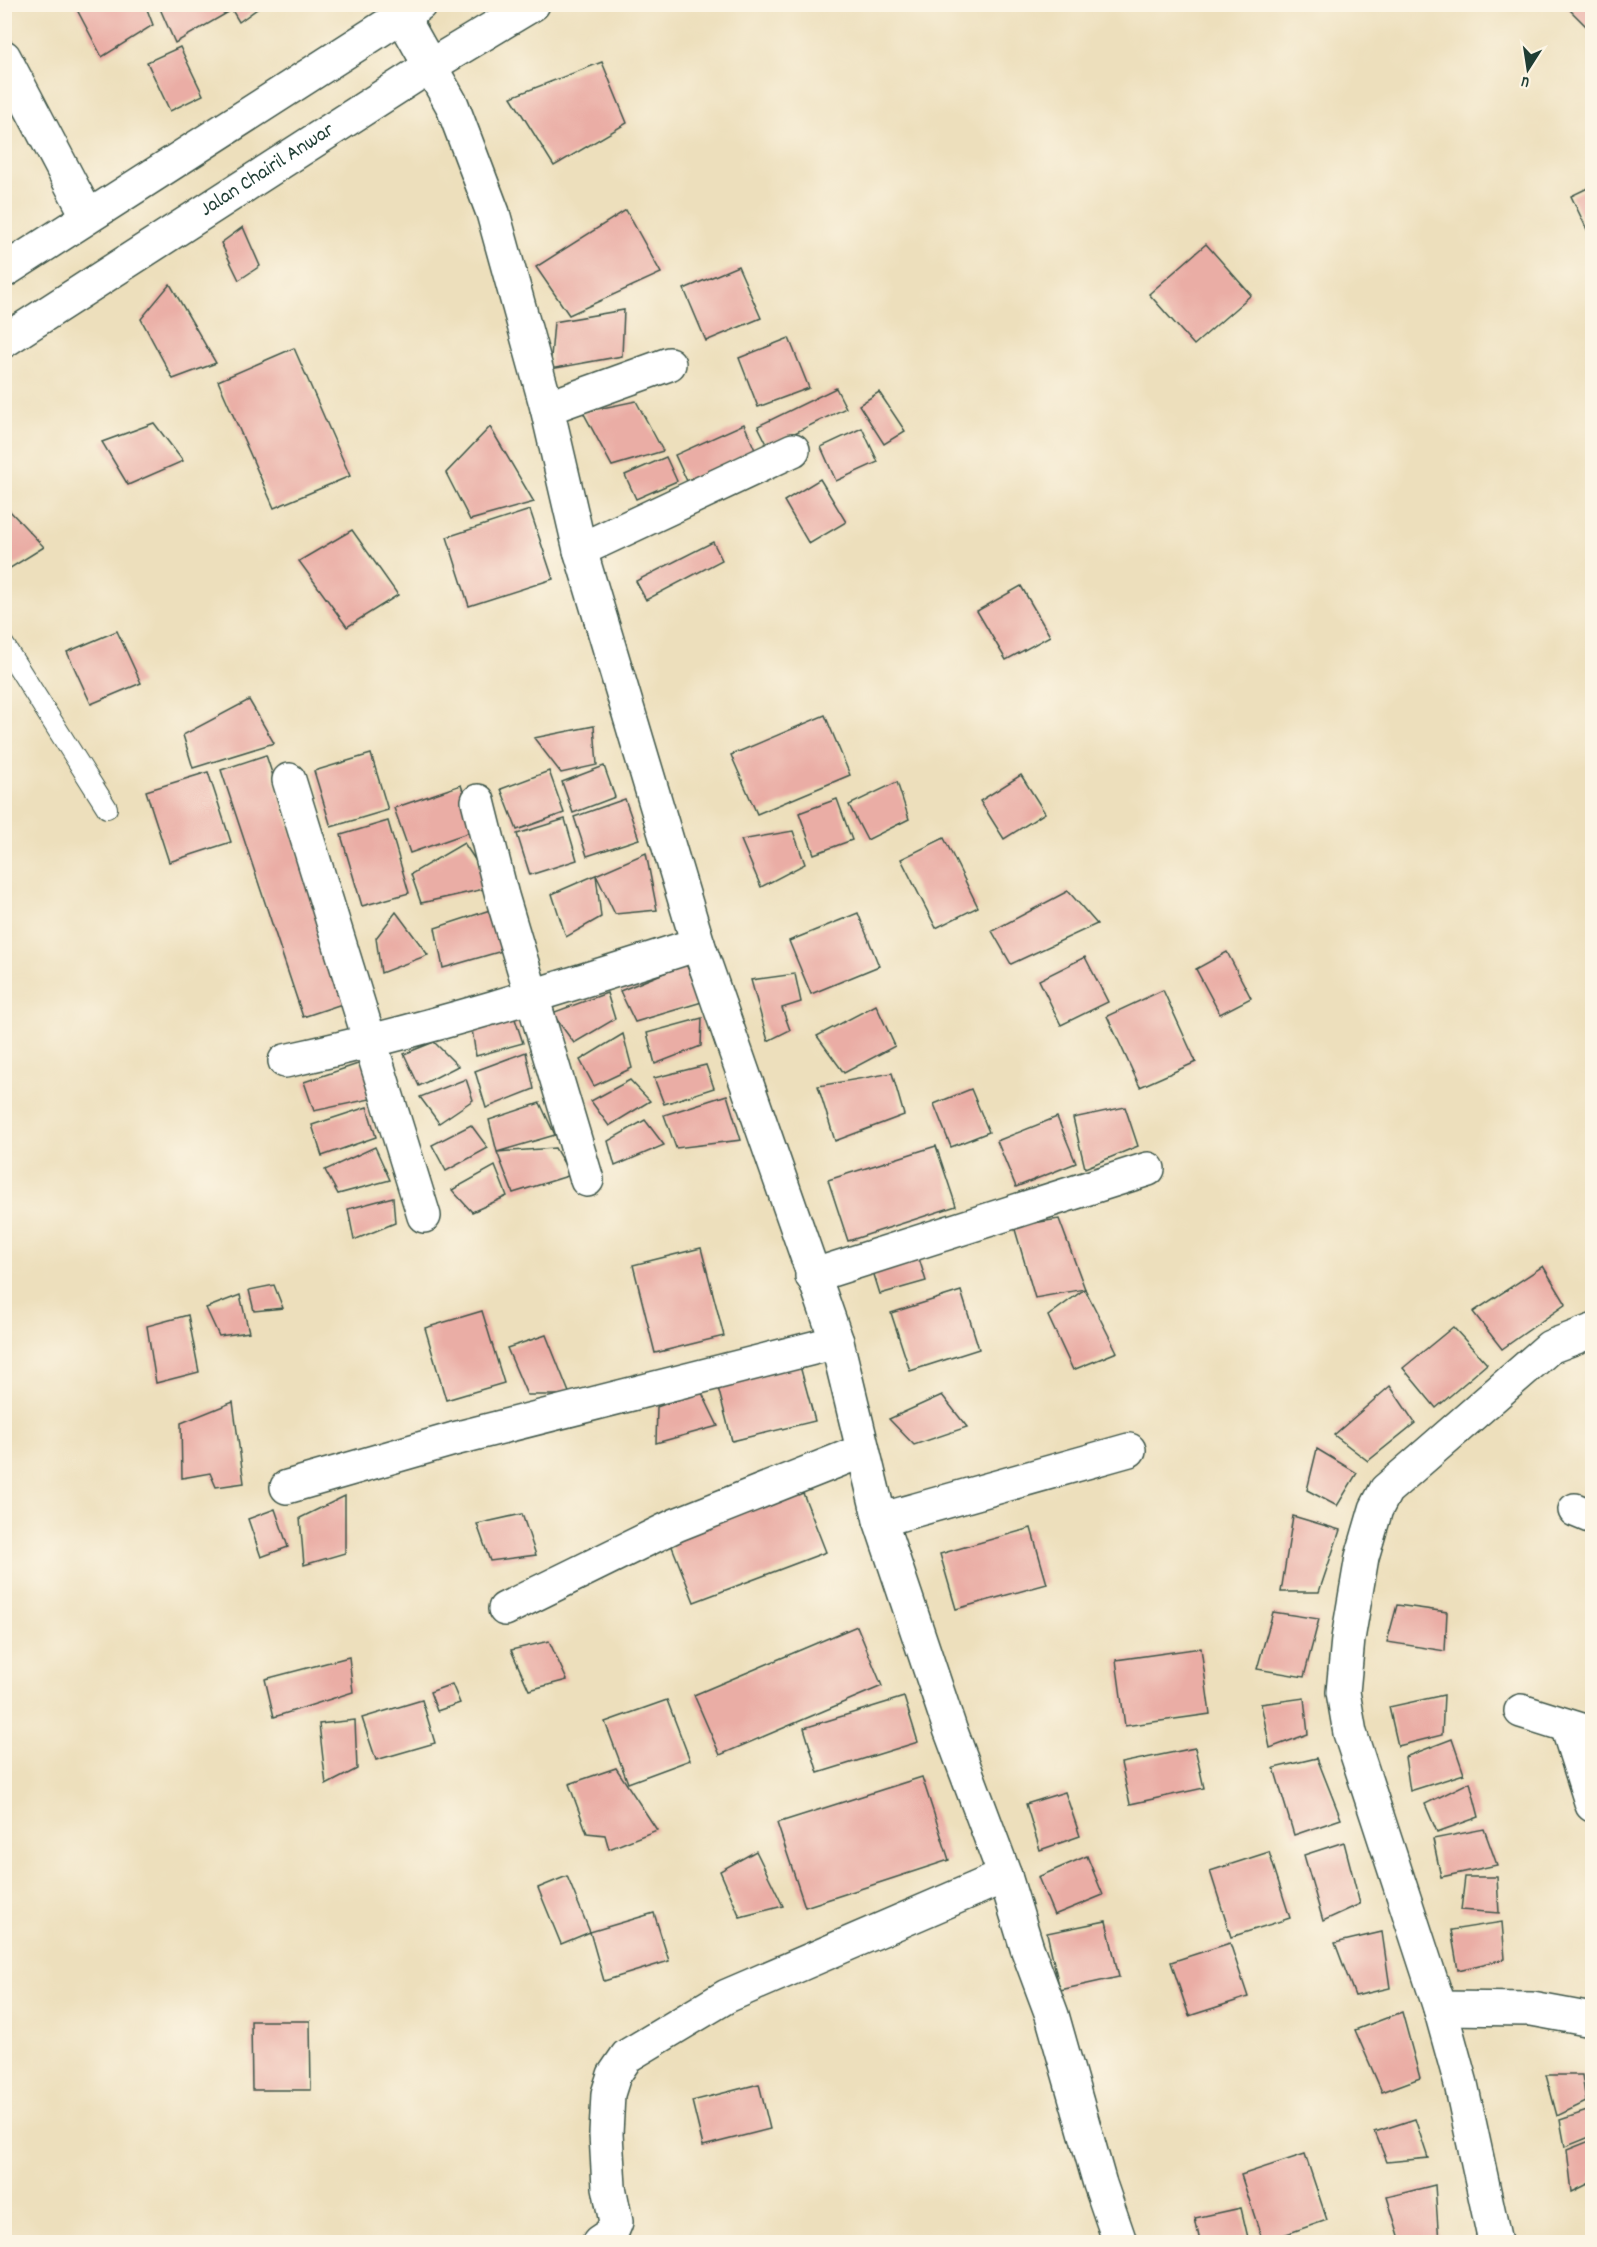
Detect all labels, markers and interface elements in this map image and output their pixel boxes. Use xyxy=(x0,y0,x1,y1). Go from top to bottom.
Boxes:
north arrow xyxy=(1498,39,1558,99)
text: U xyxy=(1519,69,1532,93)
street label: Jalan Chairil Anwar xyxy=(195,116,341,225)

